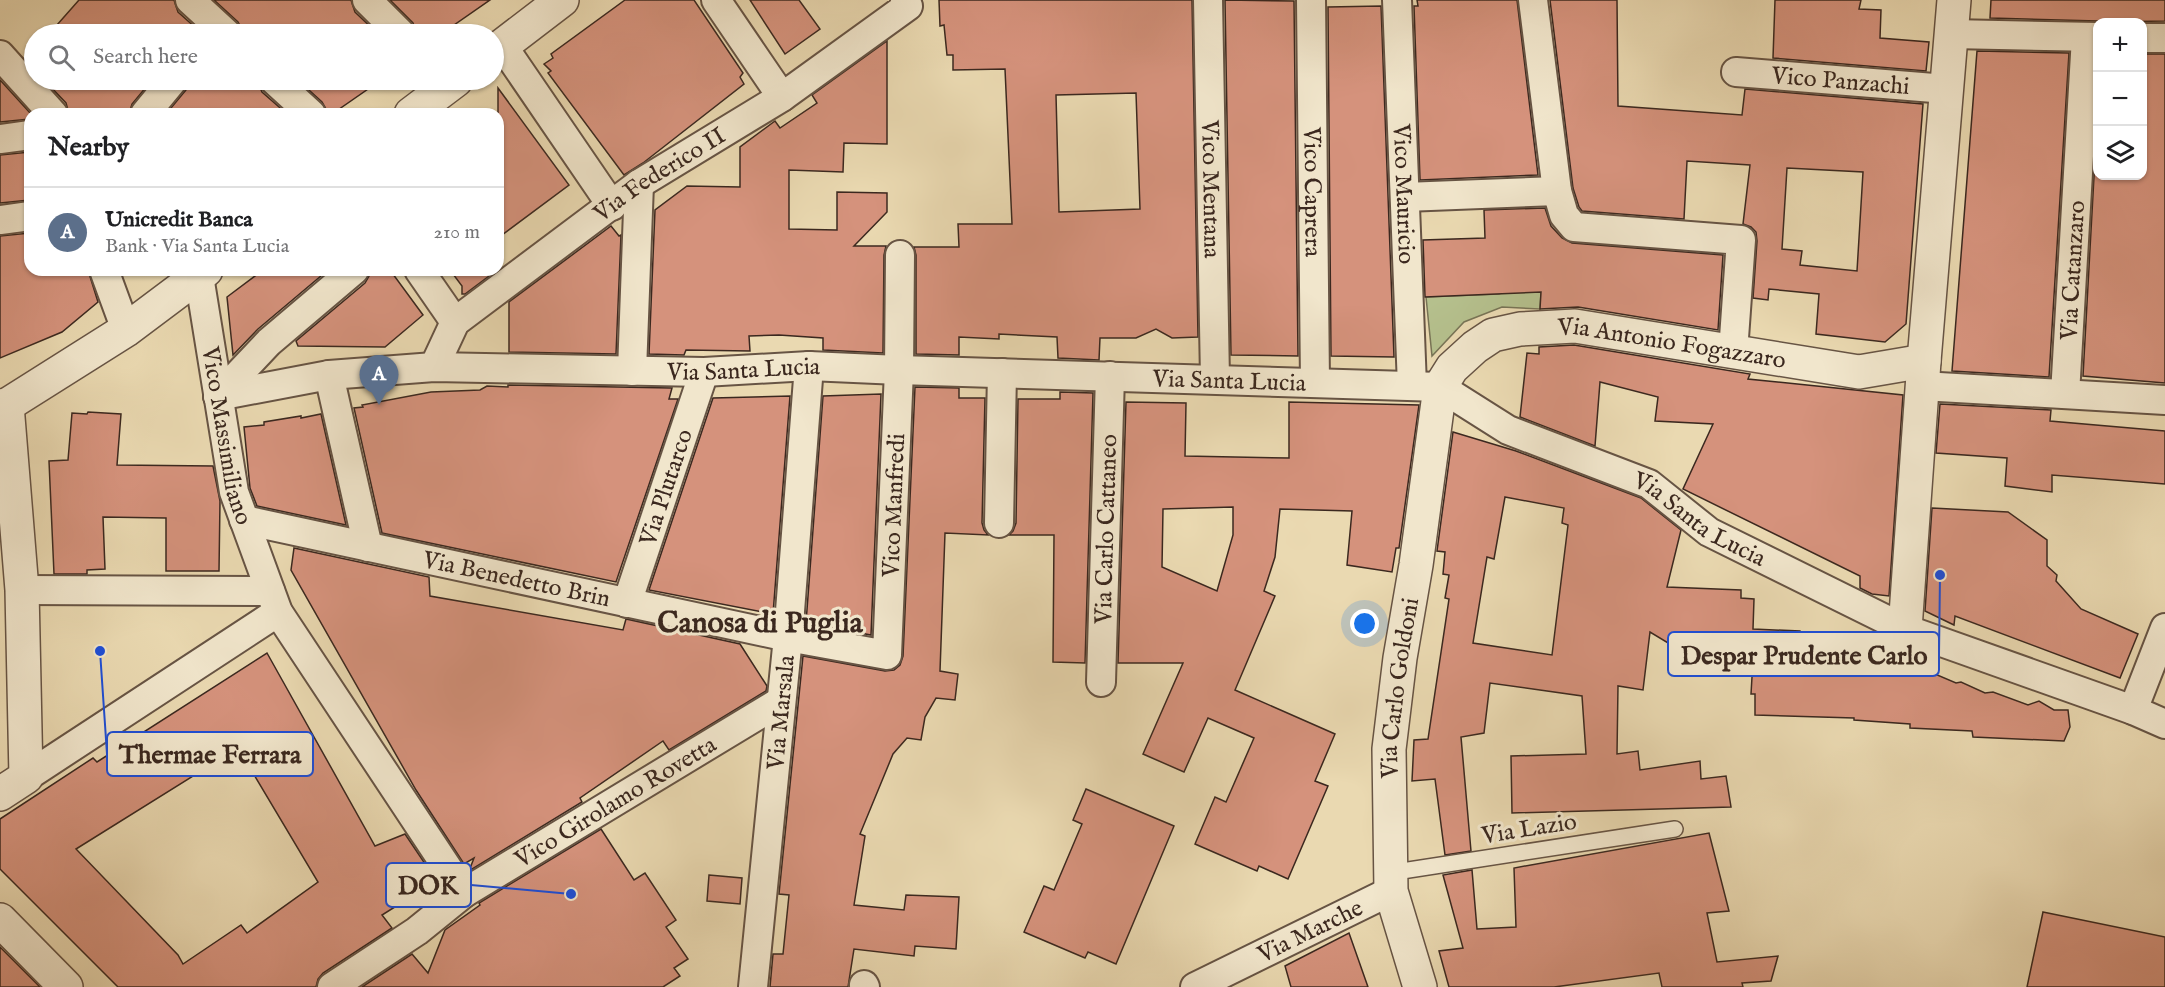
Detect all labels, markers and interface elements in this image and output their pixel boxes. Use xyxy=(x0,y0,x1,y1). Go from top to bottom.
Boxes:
map controls xyxy=(2093,18,2147,180)
button: + xyxy=(2093,18,2147,72)
search box xyxy=(24,24,504,90)
icon: search xyxy=(45,41,78,74)
text: Search here xyxy=(93,43,198,71)
street label: Vico Panzachi xyxy=(1769,61,1911,103)
button: − xyxy=(2093,72,2147,126)
street label: Vico Mentana xyxy=(1193,119,1227,259)
street label: Via Federico II xyxy=(587,121,732,230)
street label: Vico Mauricio xyxy=(1385,122,1421,265)
street label: Vico Caprera xyxy=(1295,126,1328,258)
button: layers xyxy=(2093,126,2147,180)
text: Nearby xyxy=(48,131,129,164)
street label: Via Catanzaro xyxy=(2054,199,2093,342)
text: Unicredit Banca xyxy=(105,206,253,234)
text: A xyxy=(61,220,74,245)
text: 210 m xyxy=(434,220,480,245)
text: Bank · Via Santa Lucia xyxy=(105,234,289,259)
street label: Via Antonio Fogazzaro xyxy=(1556,312,1788,377)
street label: Vico Massimiliano xyxy=(194,344,259,530)
street label: Via Santa Lucia xyxy=(666,352,822,389)
pin: A xyxy=(360,356,398,405)
street label: Via Santa Lucia xyxy=(1151,364,1307,400)
street label: Via Plutarco xyxy=(633,425,701,551)
street label: Vico Manfredi xyxy=(876,433,913,579)
street label: Via Carlo Cattaneo xyxy=(1089,434,1125,625)
street label: Via Santa Lucia xyxy=(1628,465,1771,575)
street label: Via Benedetto Brin xyxy=(419,545,613,615)
street label: Via Carlo Goldoni xyxy=(1375,595,1427,780)
district label: Canosa di Puglia xyxy=(657,605,864,643)
your location xyxy=(1350,609,1379,638)
callout: Despar Prudente Carlo xyxy=(1668,632,1939,676)
text: Despar Prudente Carlo xyxy=(1680,640,1928,673)
street label: Via Marsala xyxy=(761,653,803,772)
street label: Vico Girolamo Rovetta xyxy=(508,729,723,876)
callout: Thermae Ferrara xyxy=(107,732,313,776)
text: Thermae Ferrara xyxy=(118,739,302,772)
street label: Via Lazio xyxy=(1479,807,1579,852)
callout: DOK xyxy=(386,863,471,907)
text: DOK xyxy=(398,870,460,903)
street label: Via Marche xyxy=(1252,893,1368,971)

